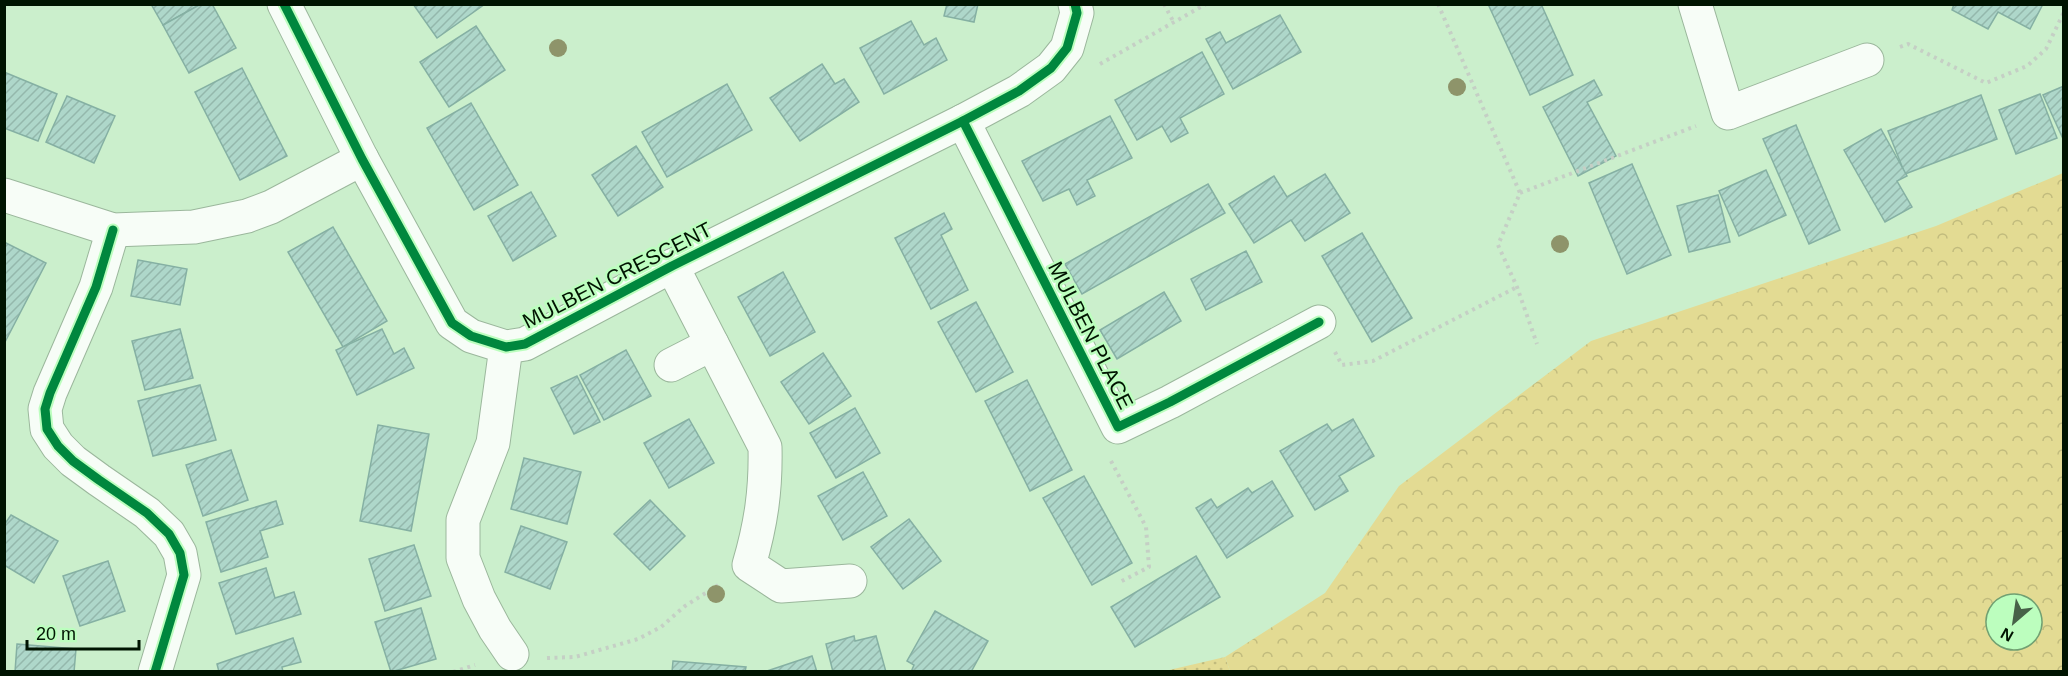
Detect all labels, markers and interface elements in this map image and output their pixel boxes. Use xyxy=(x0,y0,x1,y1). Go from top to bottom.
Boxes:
street label: MULBEN CRESCENT xyxy=(519,217,715,333)
street label: MULBEN PLACE xyxy=(1044,258,1138,412)
north arrow xyxy=(1984,592,2044,652)
scale bar xyxy=(27,613,140,651)
text: 20 m xyxy=(36,624,76,644)
text: N xyxy=(1998,624,2016,645)

